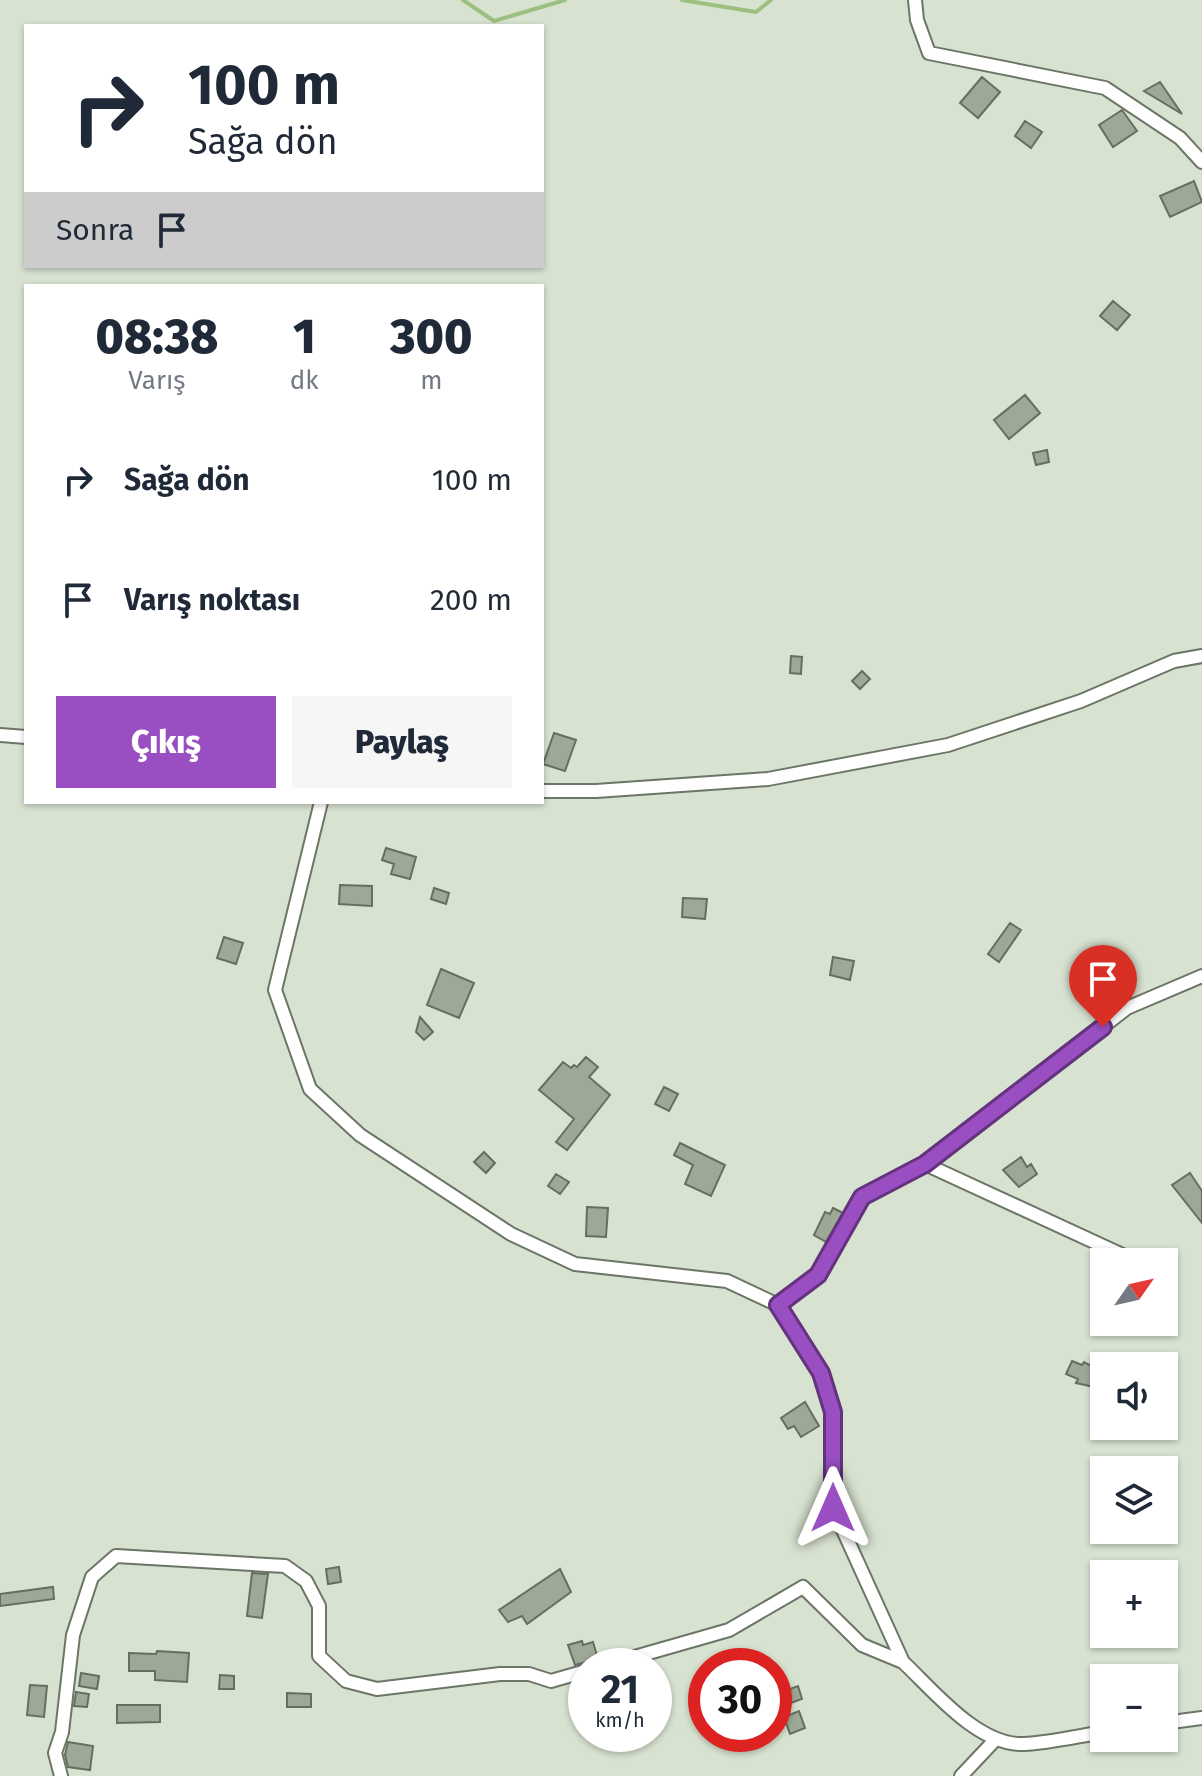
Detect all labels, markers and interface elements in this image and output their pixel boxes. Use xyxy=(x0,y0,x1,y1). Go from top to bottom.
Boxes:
text: 100 m xyxy=(188,52,340,119)
icon: right xyxy=(56,56,160,160)
text: Sağa dön xyxy=(188,120,338,164)
icon: arrive xyxy=(150,208,194,252)
text: Sonra xyxy=(56,212,134,248)
text: 08:38 xyxy=(96,308,218,366)
text: 1 xyxy=(293,308,316,366)
text: 300 xyxy=(390,308,472,366)
text: Varış xyxy=(128,365,185,396)
text: dk xyxy=(290,365,319,396)
text: m xyxy=(420,365,442,396)
icon: right xyxy=(56,458,100,502)
text: Sağa dön xyxy=(124,462,250,498)
text: 100 m xyxy=(432,462,512,498)
icon: arrive xyxy=(56,578,100,622)
text: Varış noktası xyxy=(124,582,300,618)
text: 200 m xyxy=(430,582,512,618)
button: Çıkış xyxy=(56,696,276,788)
button: Paylaş xyxy=(292,696,512,788)
pin xyxy=(1069,945,1137,1027)
icon: arrive xyxy=(1081,957,1125,1001)
north arrow xyxy=(1090,1248,1178,1336)
map controls xyxy=(1090,1248,1178,1752)
button: sound xyxy=(1090,1352,1178,1440)
button: layers xyxy=(1090,1456,1178,1544)
position arrow xyxy=(791,1466,875,1550)
button: + xyxy=(1090,1560,1178,1648)
speed limit sign: 30 xyxy=(688,1648,792,1752)
button: − xyxy=(1090,1664,1178,1752)
text: 21 xyxy=(601,1666,639,1714)
text: km/h xyxy=(595,1708,645,1732)

